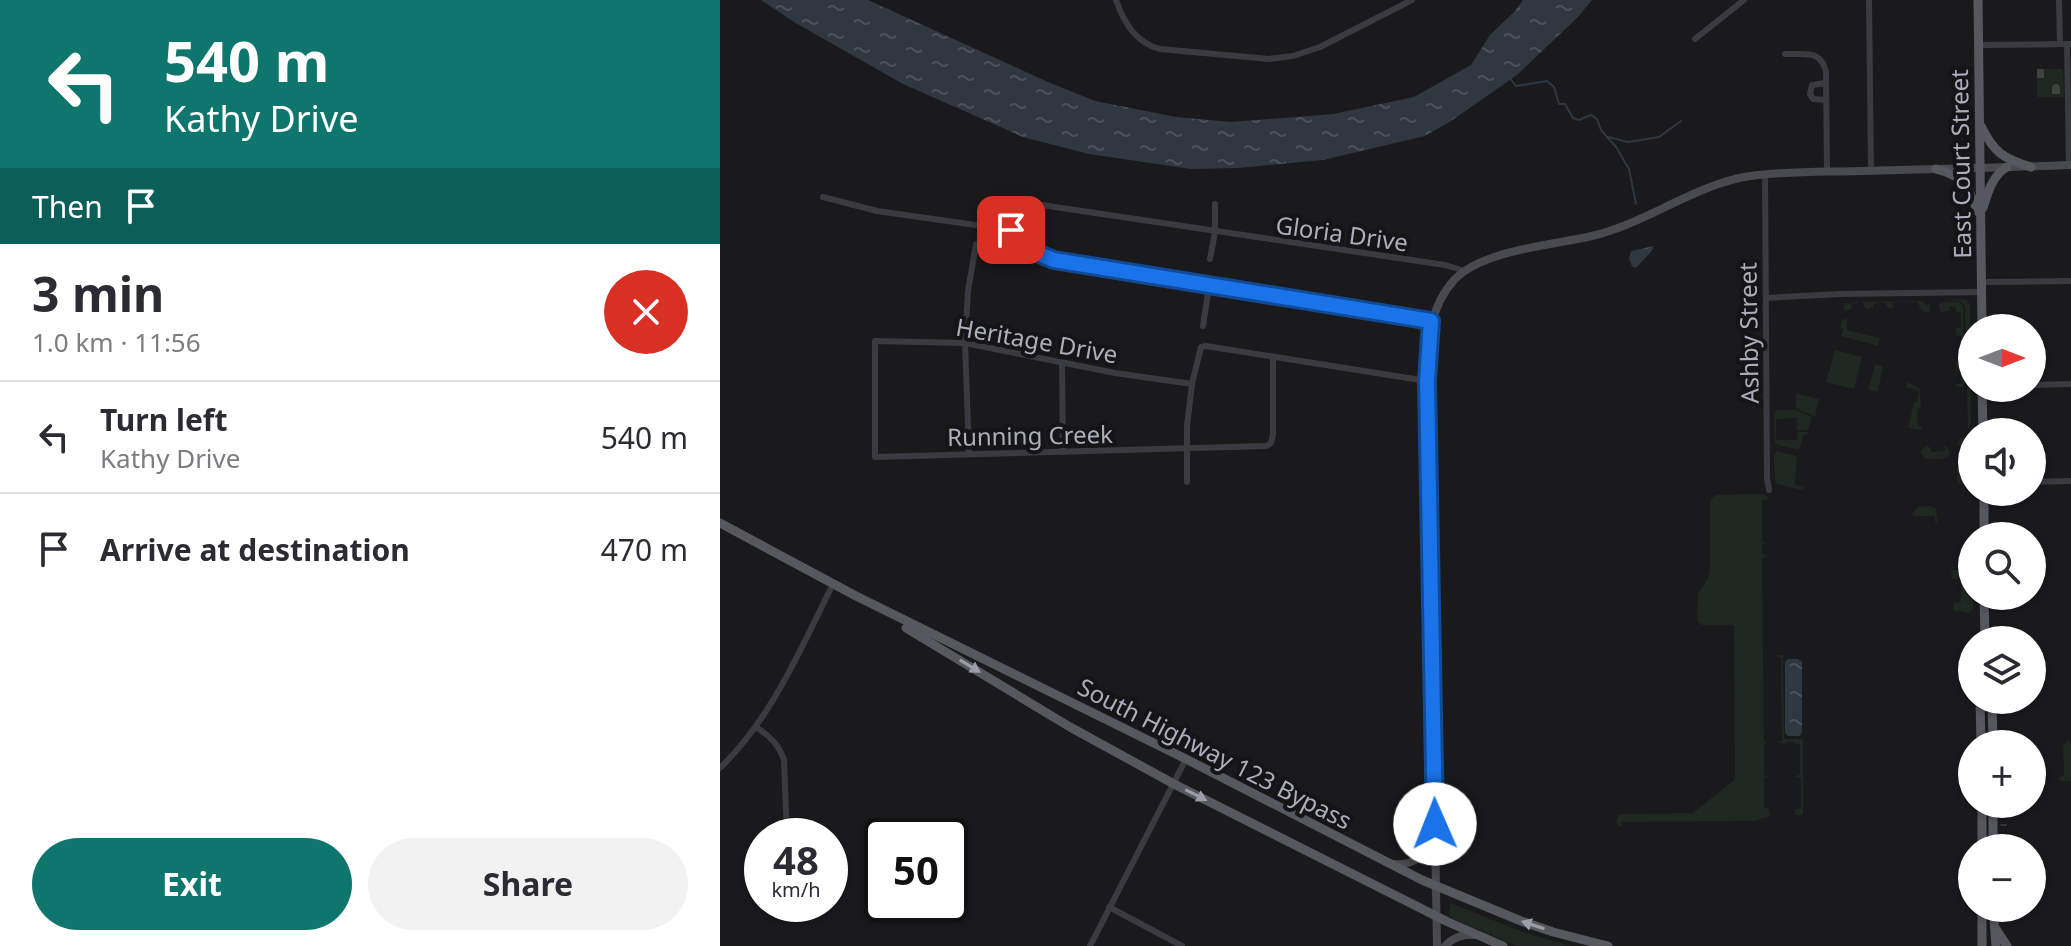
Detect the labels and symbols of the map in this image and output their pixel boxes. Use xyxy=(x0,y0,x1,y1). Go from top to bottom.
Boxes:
street label: East Court Street xyxy=(1942,69,1978,259)
pin xyxy=(977,196,1045,264)
street label: Gloria Drive xyxy=(1274,207,1410,259)
street label: Ashby Street xyxy=(1730,262,1766,404)
street label: Heritage Drive xyxy=(954,310,1120,370)
north arrow xyxy=(1958,314,2046,402)
street label: Running Creek xyxy=(947,417,1113,453)
one-way arrow xyxy=(959,659,981,673)
street label: South Highway 123 Bypass xyxy=(1072,669,1358,837)
position arrow xyxy=(1393,782,1477,866)
one-way arrow xyxy=(1185,788,1208,802)
speed limit sign: 50 xyxy=(864,818,968,922)
one-way arrow xyxy=(1520,919,1544,931)

